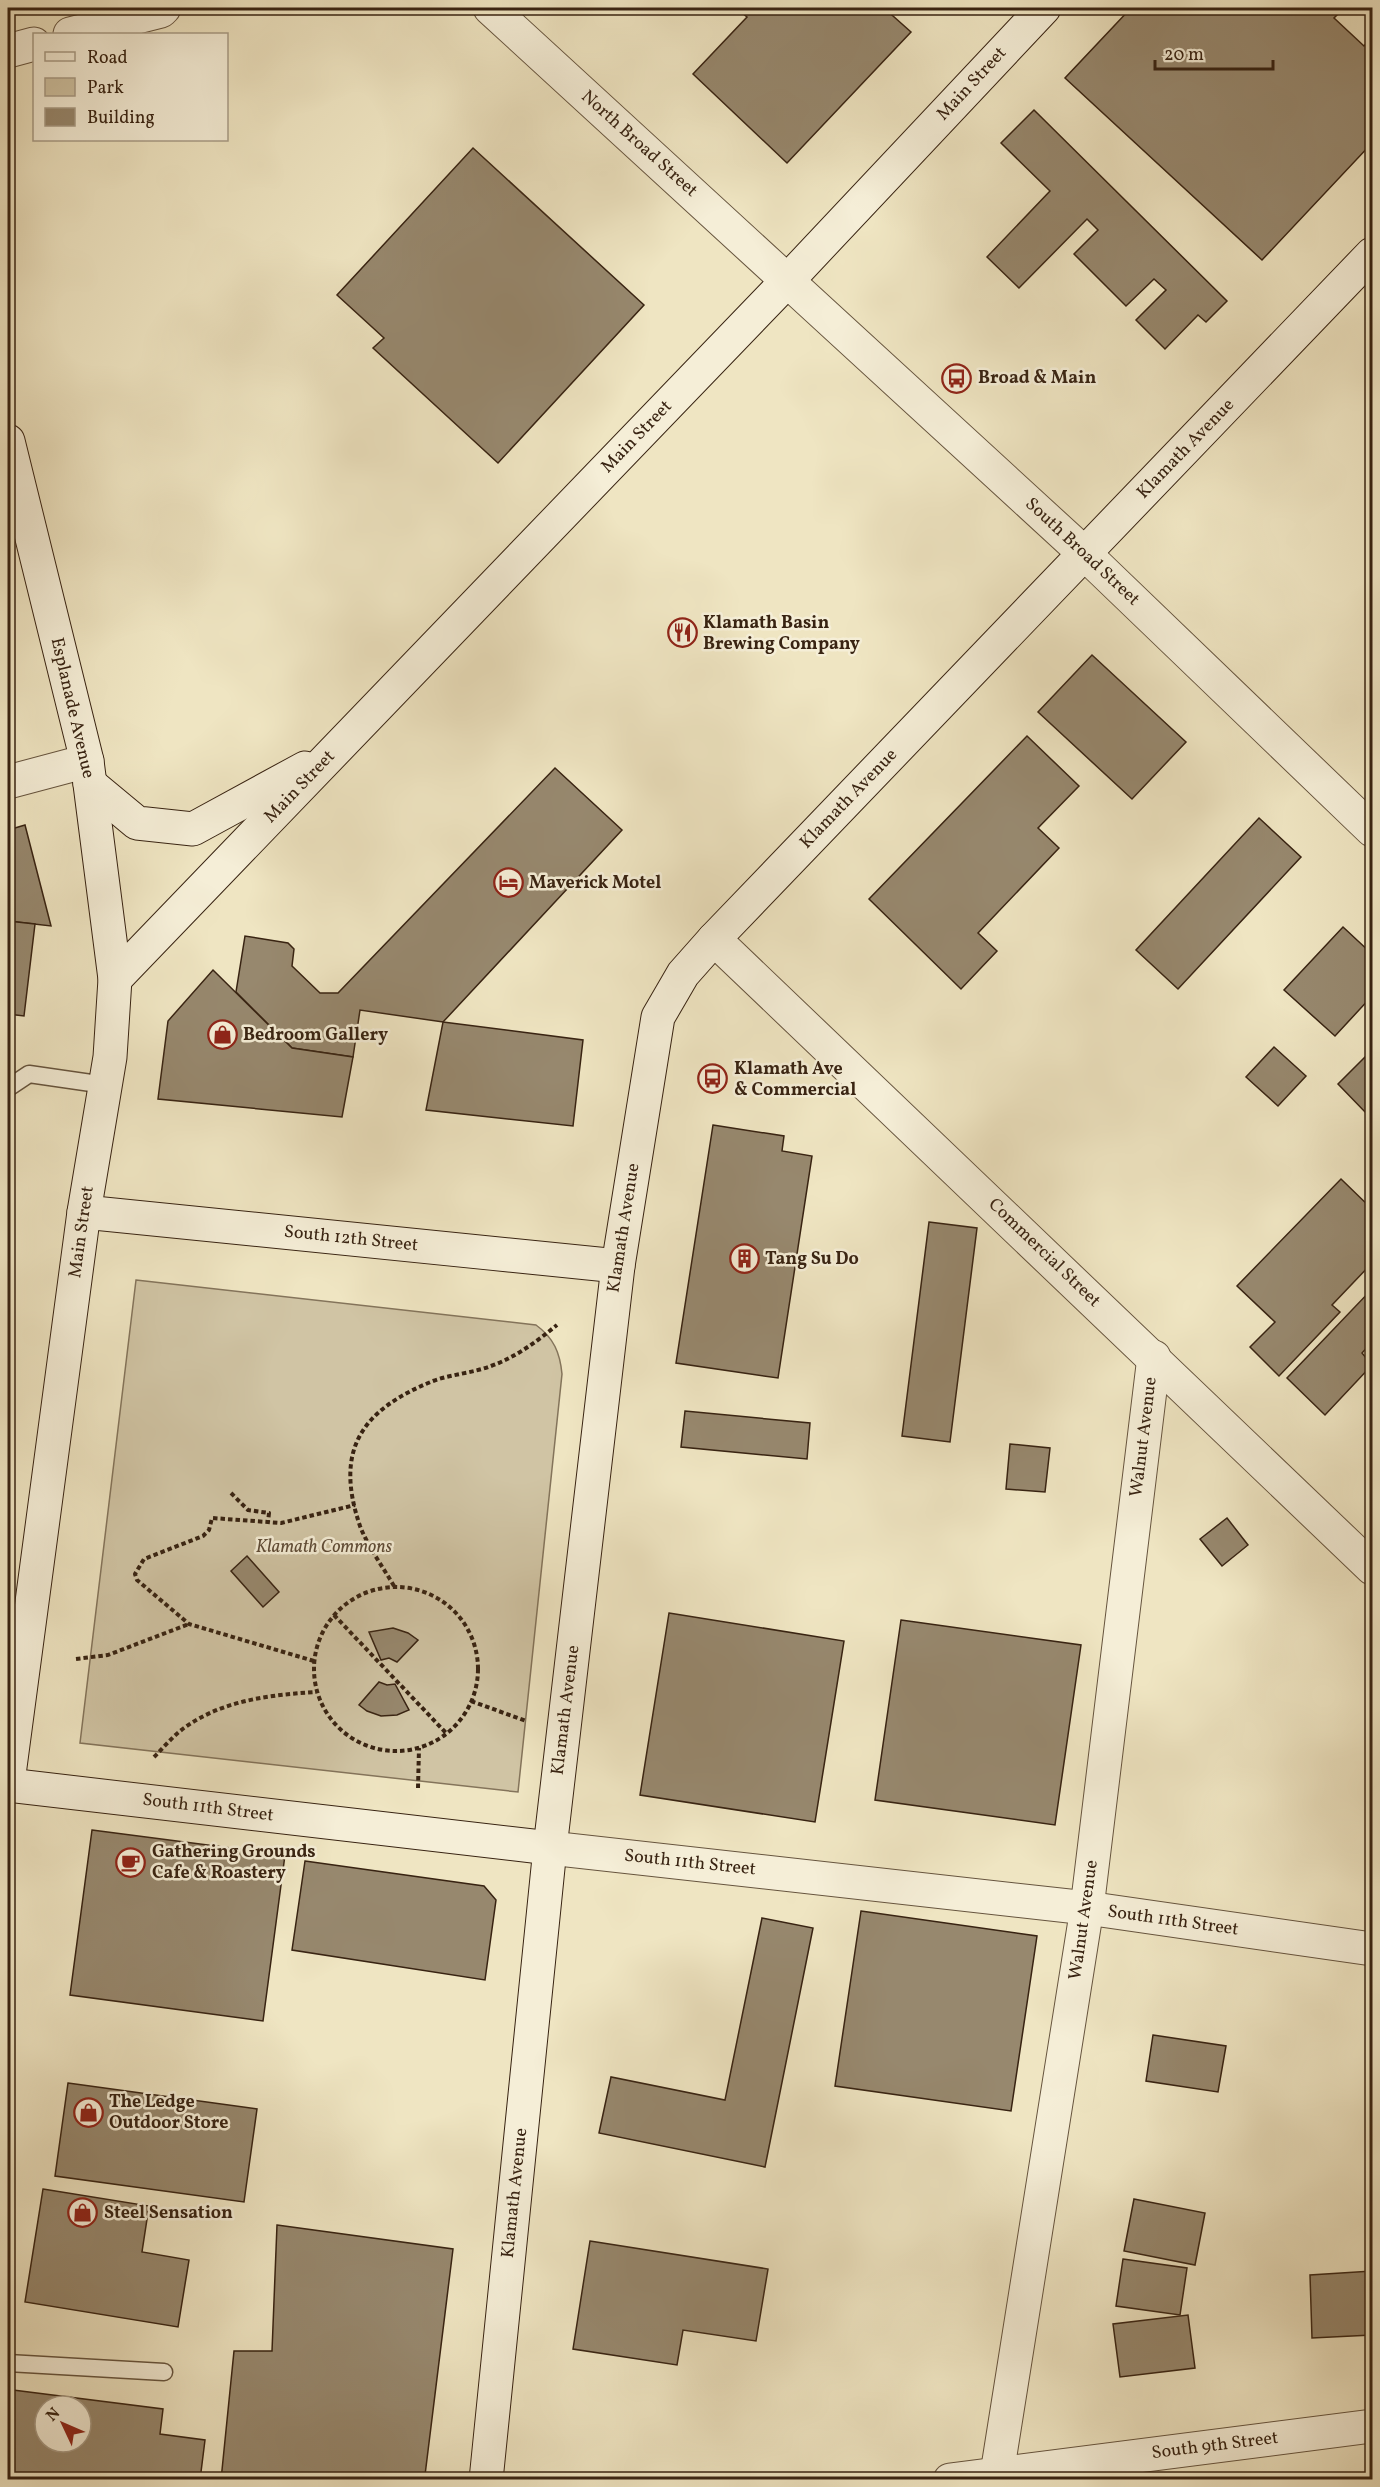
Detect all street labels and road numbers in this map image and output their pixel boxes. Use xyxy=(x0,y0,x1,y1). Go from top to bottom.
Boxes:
street label: Main Street xyxy=(931,42,1013,126)
street label: North Broad Street xyxy=(575,85,703,203)
street label: Klamath Avenue xyxy=(1132,393,1240,505)
street label: Main Street xyxy=(596,395,678,479)
street label: South Broad Street xyxy=(1019,492,1145,612)
street label: Esplanade Avenue xyxy=(44,635,100,781)
street label: Klamath Avenue xyxy=(795,743,903,855)
street label: Main Street xyxy=(259,745,341,829)
street label: Klamath Avenue xyxy=(601,1161,647,1295)
street label: Main Street xyxy=(63,1184,101,1280)
street label: Commercial Street xyxy=(982,1193,1106,1313)
street label: South 12th Street xyxy=(283,1220,419,1258)
street label: Walnut Avenue xyxy=(1124,1376,1164,1498)
street label: Klamath Avenue xyxy=(546,1644,586,1776)
street label: South 11th Street xyxy=(141,1788,275,1828)
street label: South 11th Street xyxy=(623,1844,757,1882)
street label: Walnut Avenue xyxy=(1063,1858,1105,1982)
street label: South 11th Street xyxy=(1106,1899,1240,1943)
street label: Klamath Avenue xyxy=(496,2127,534,2259)
street label: South 9th Street xyxy=(1150,2426,1280,2466)

